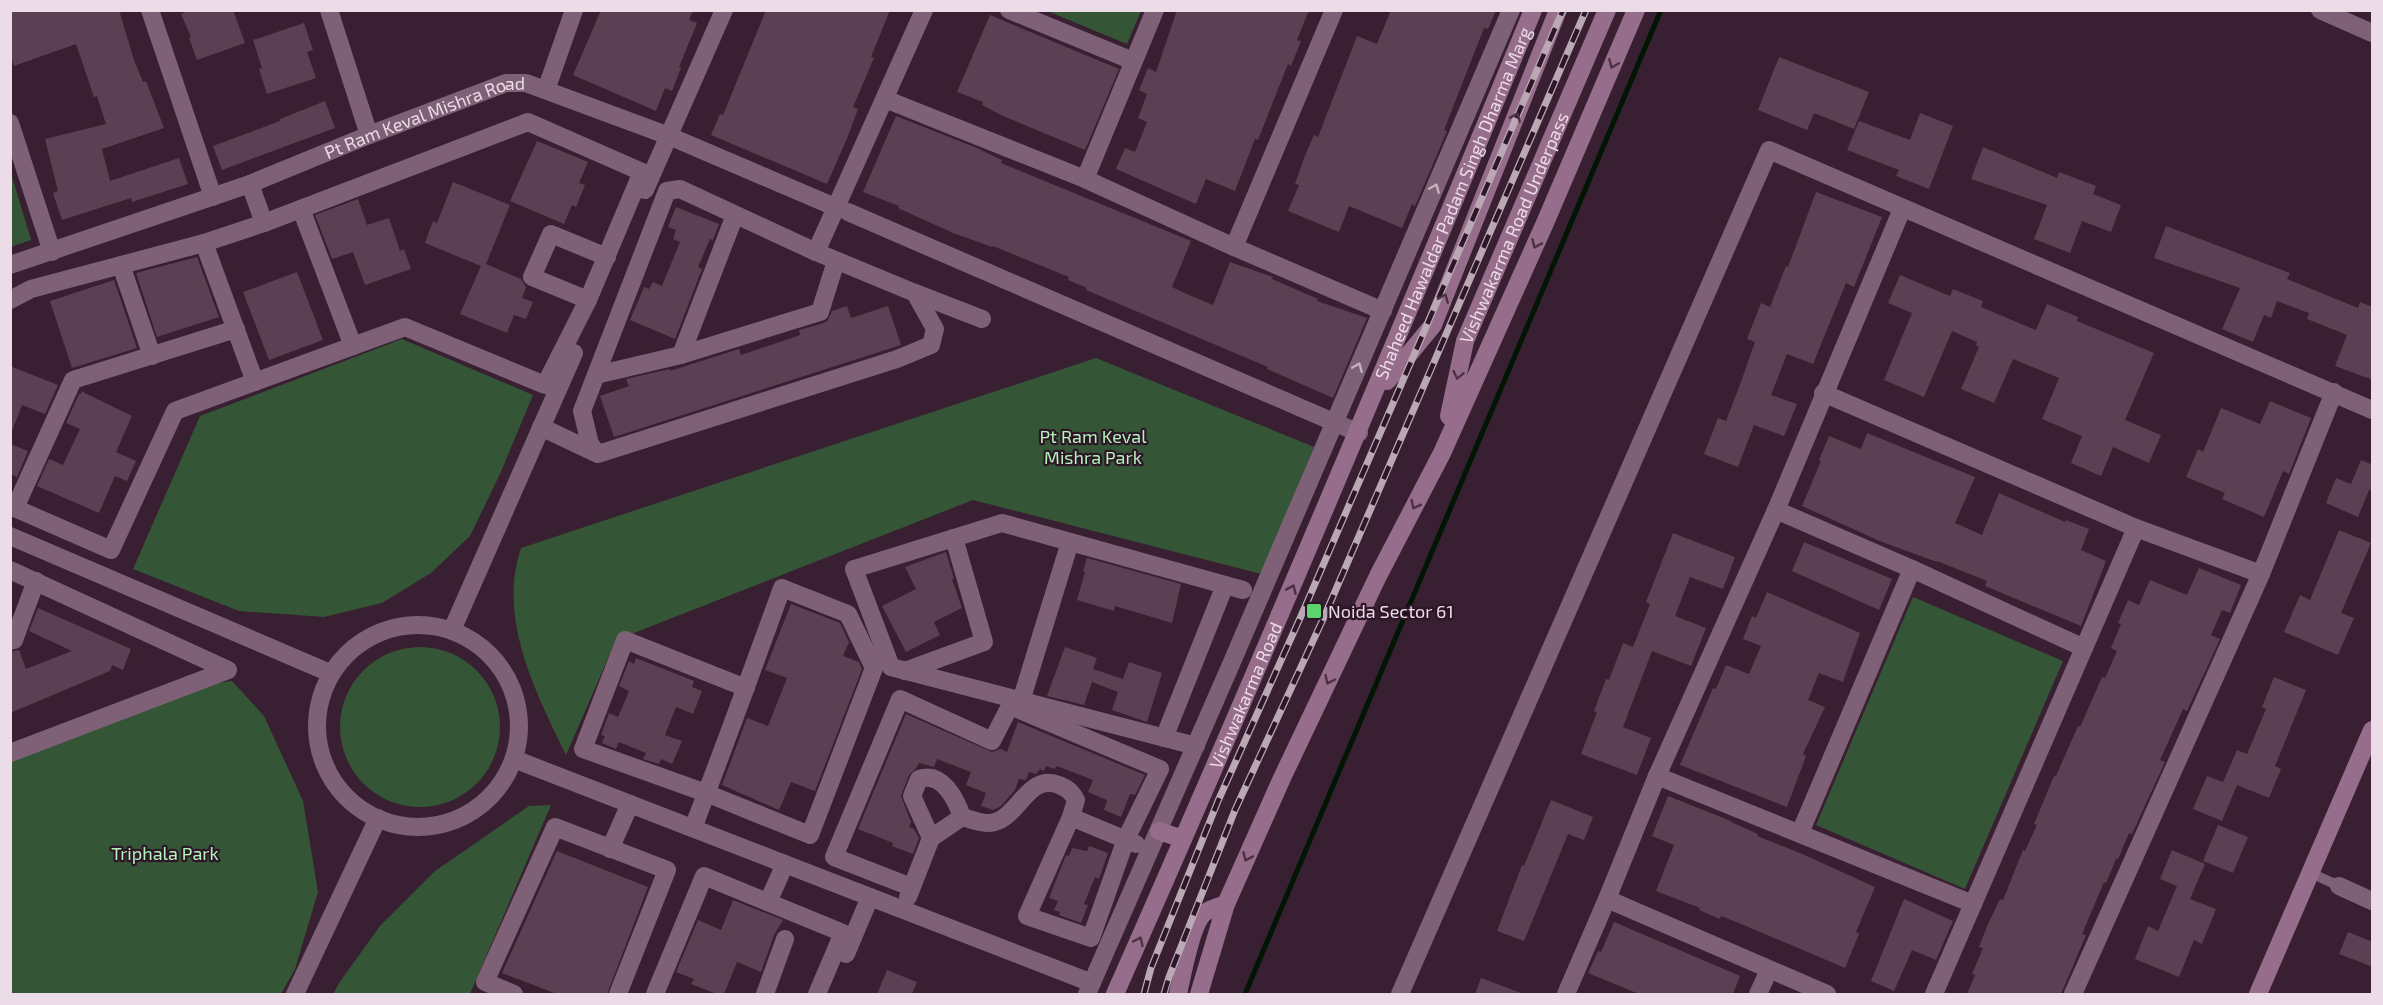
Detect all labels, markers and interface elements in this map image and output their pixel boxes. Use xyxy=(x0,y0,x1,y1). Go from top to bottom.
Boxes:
street label: Shaheed Hawaldar Padam Singh Dharma Marg xyxy=(1370,24,1536,383)
one-way arrow xyxy=(1608,58,1620,69)
street label: Pt Ram Keval Mishra Road xyxy=(321,72,525,163)
street label: Vishwakarma Road Underpass xyxy=(1454,109,1573,347)
one-way arrow xyxy=(1509,112,1521,123)
one-way arrow xyxy=(1428,183,1440,194)
one-way arrow xyxy=(1531,237,1543,248)
one-way arrow xyxy=(1437,293,1449,304)
one-way arrow xyxy=(1351,363,1363,374)
one-way arrow xyxy=(1452,370,1465,380)
park label: Pt Ram Keval Mishra Park xyxy=(1040,425,1147,468)
one-way arrow xyxy=(1411,499,1422,509)
one-way arrow xyxy=(1284,584,1296,595)
place label: Noida Sector 61 xyxy=(1328,600,1454,622)
marker: Noida Sector 61 xyxy=(1305,602,1323,620)
street label: Vishwakarma Road xyxy=(1204,619,1286,772)
one-way arrow xyxy=(1324,673,1336,684)
park label: Triphala Park xyxy=(111,842,219,864)
one-way arrow xyxy=(1242,851,1254,862)
one-way arrow xyxy=(1132,937,1144,948)

